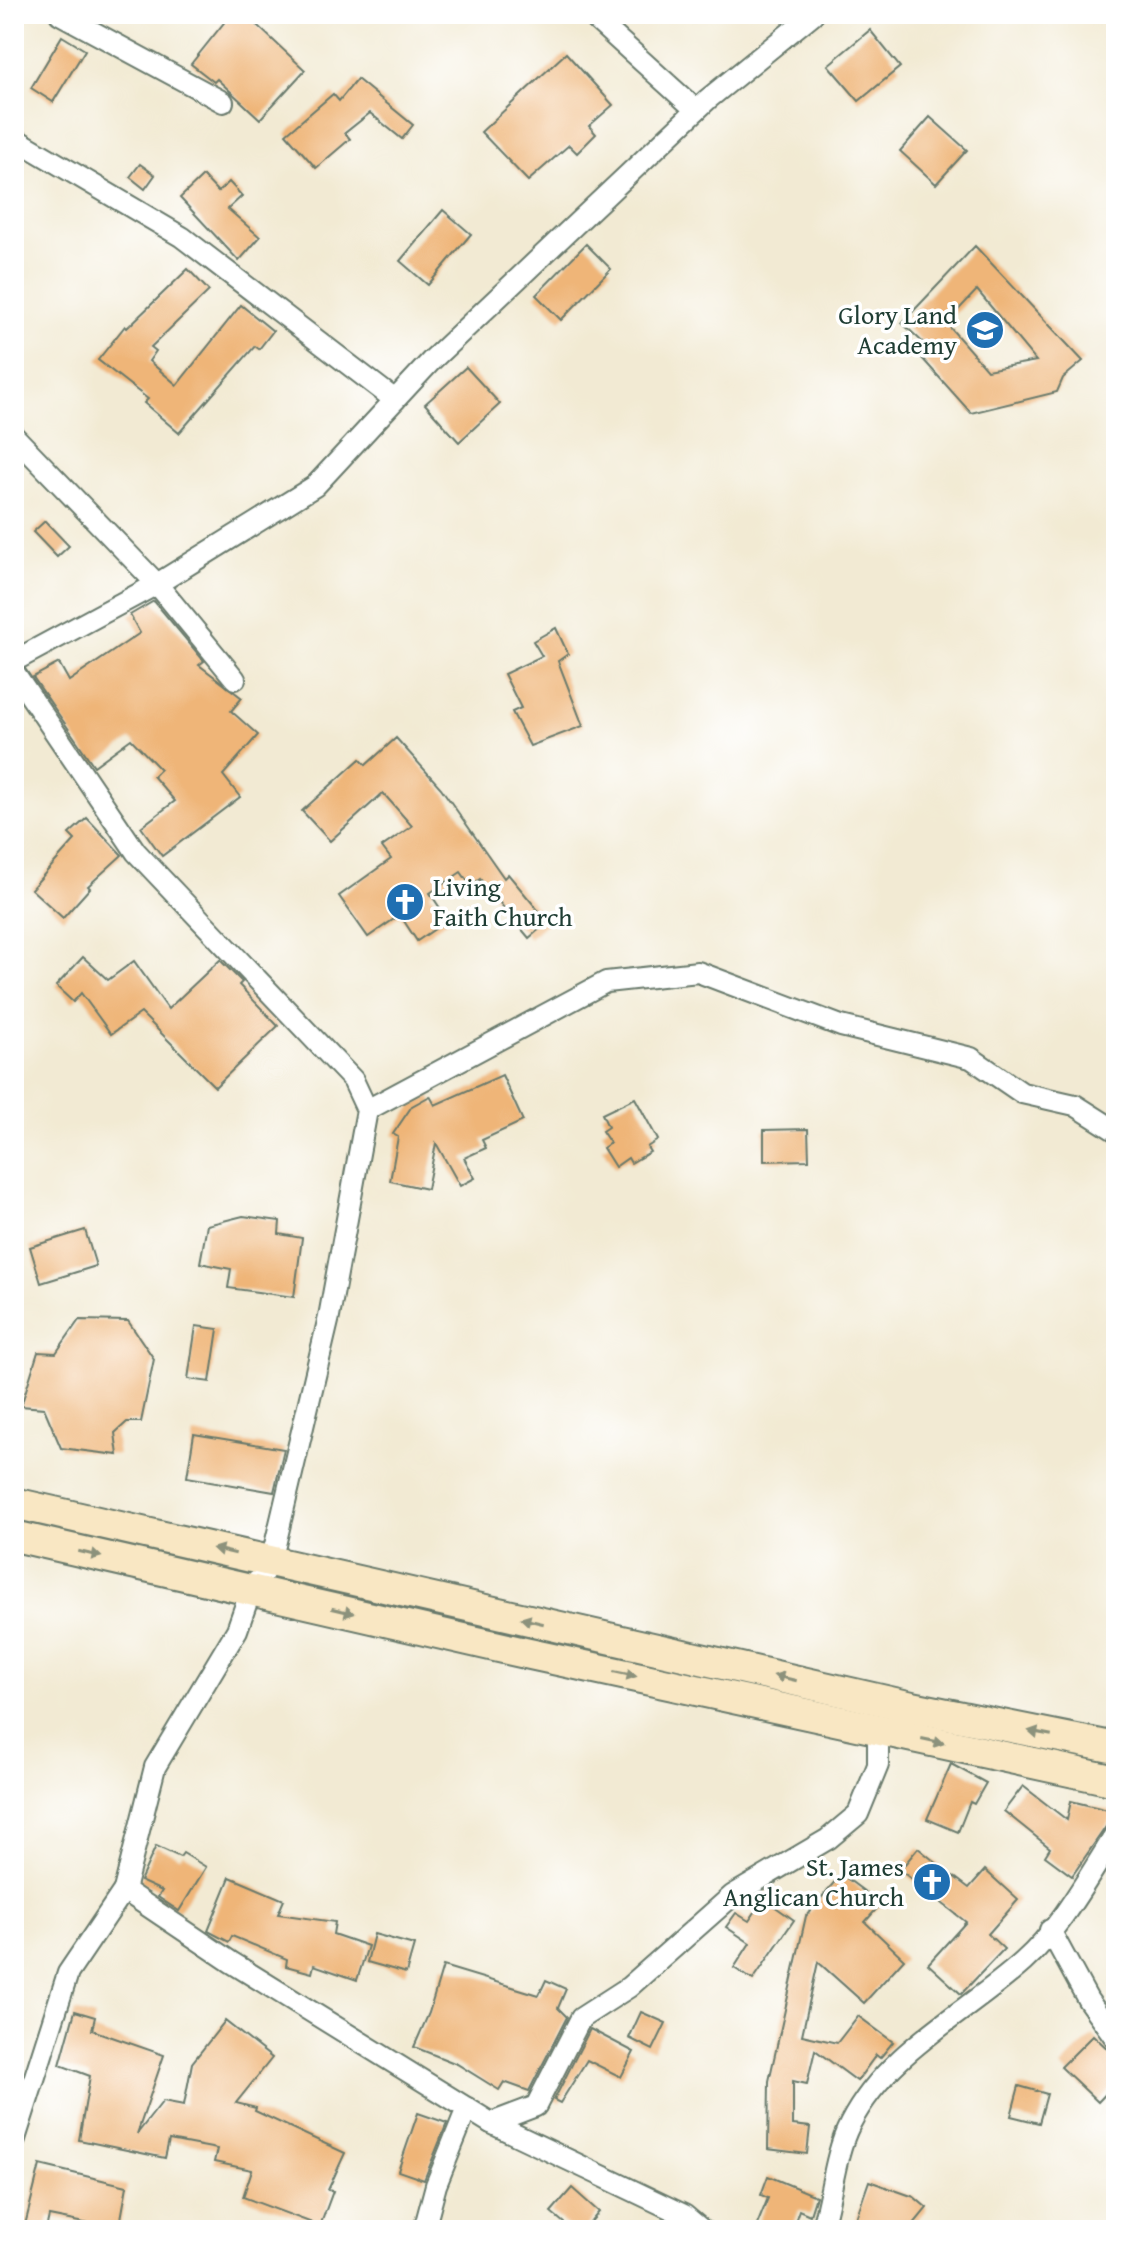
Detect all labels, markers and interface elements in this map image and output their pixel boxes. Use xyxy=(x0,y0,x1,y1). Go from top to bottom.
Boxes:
place label: Glory Land Academy xyxy=(838,295,957,364)
school or university icon: Glory Land Academy xyxy=(964,309,1006,351)
place label: Living Faith Church xyxy=(433,867,573,936)
church icon: Living Faith Church xyxy=(384,881,426,923)
one-way arrow xyxy=(211,1544,236,1557)
one-way arrow xyxy=(78,1548,103,1560)
one-way arrow xyxy=(331,1606,356,1618)
one-way arrow xyxy=(519,1614,544,1627)
one-way arrow xyxy=(612,1668,637,1681)
one-way arrow xyxy=(773,1671,798,1684)
one-way arrow xyxy=(1027,1726,1052,1738)
one-way arrow xyxy=(921,1735,946,1748)
place label: St. James Anglican Church xyxy=(723,1847,904,1916)
church icon: St. James Anglican Church xyxy=(911,1861,953,1903)

